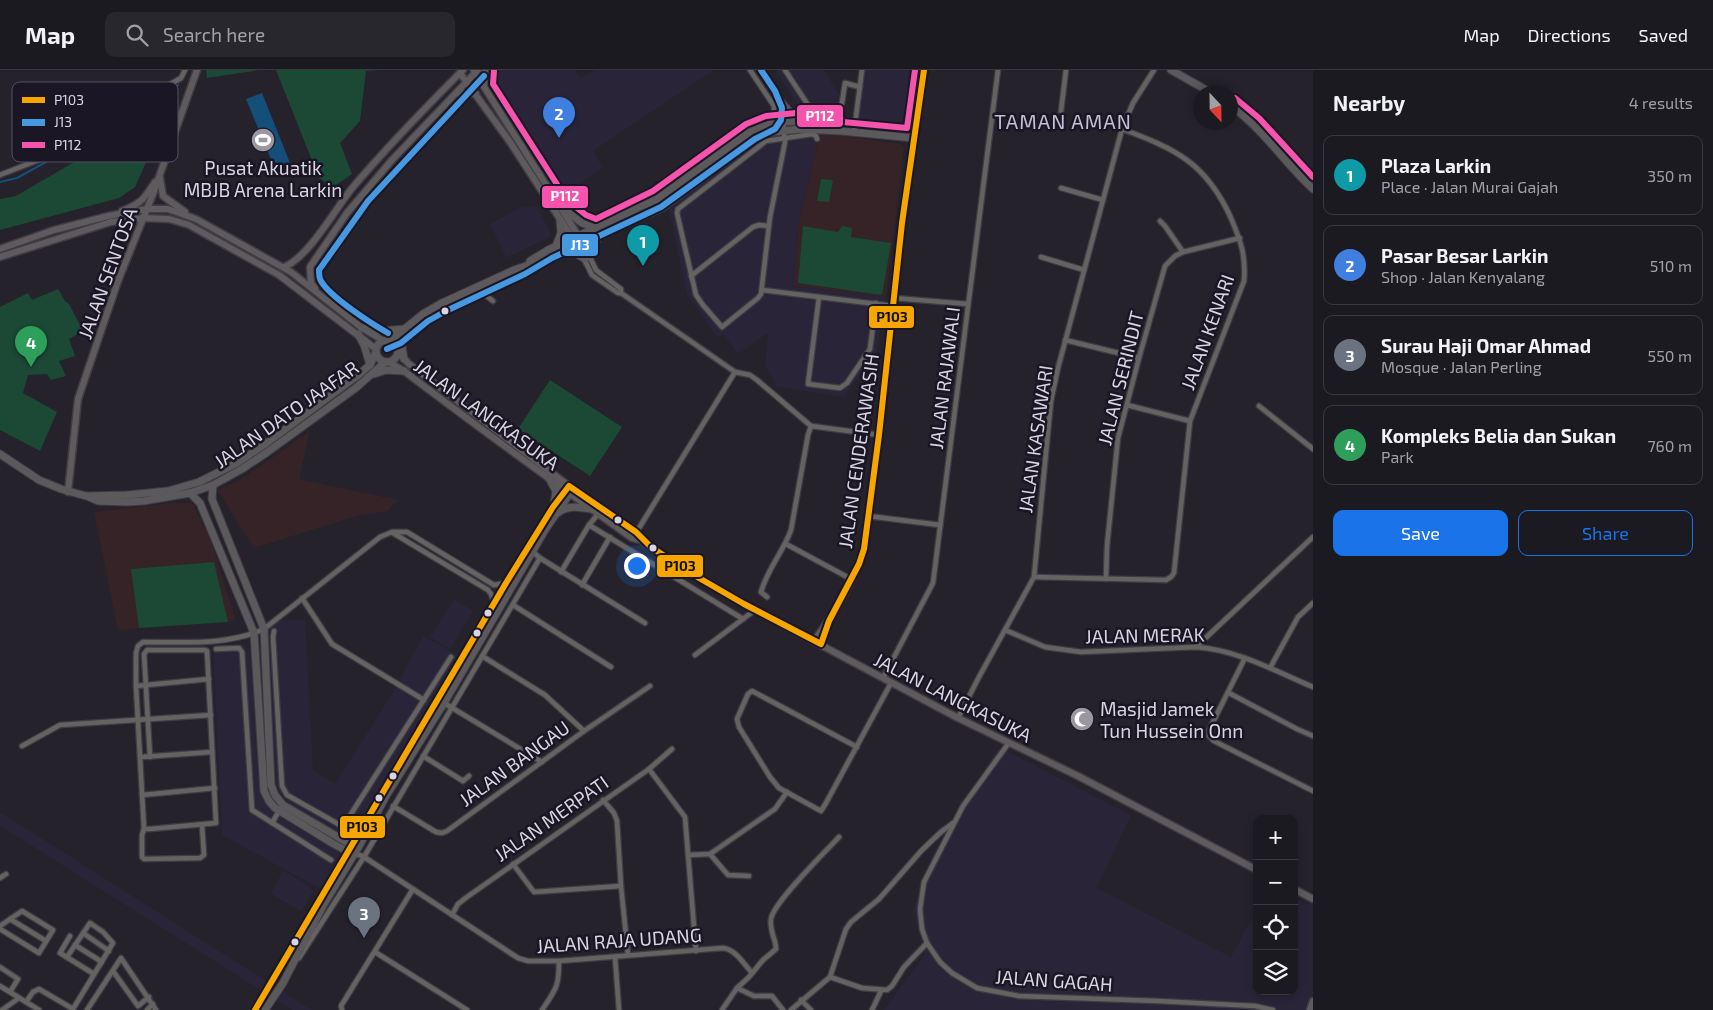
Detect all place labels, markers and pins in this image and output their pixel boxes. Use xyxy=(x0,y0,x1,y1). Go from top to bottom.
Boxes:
pin: 2 xyxy=(543,97,575,138)
sports icon: Pusat Akuatik MBJB Arena Larkin xyxy=(250,127,276,153)
place label: Pusat Akuatik MBJB Arena Larkin xyxy=(184,156,342,201)
pin: 1 xyxy=(627,225,659,266)
unlabelled marker xyxy=(440,306,450,316)
pin: 4 xyxy=(15,326,47,367)
unlabelled marker xyxy=(613,515,623,525)
unlabelled marker xyxy=(648,543,658,553)
unlabelled marker xyxy=(483,608,493,618)
unlabelled marker xyxy=(472,628,482,638)
place label: Masjid Jamek Tun Hussein Onn xyxy=(1100,697,1243,742)
mosque icon: Masjid Jamek Tun Hussein Onn xyxy=(1069,706,1095,732)
unlabelled marker xyxy=(388,771,398,781)
unlabelled marker xyxy=(374,793,384,803)
pin: 3 xyxy=(348,897,380,938)
unlabelled marker xyxy=(290,937,300,947)

